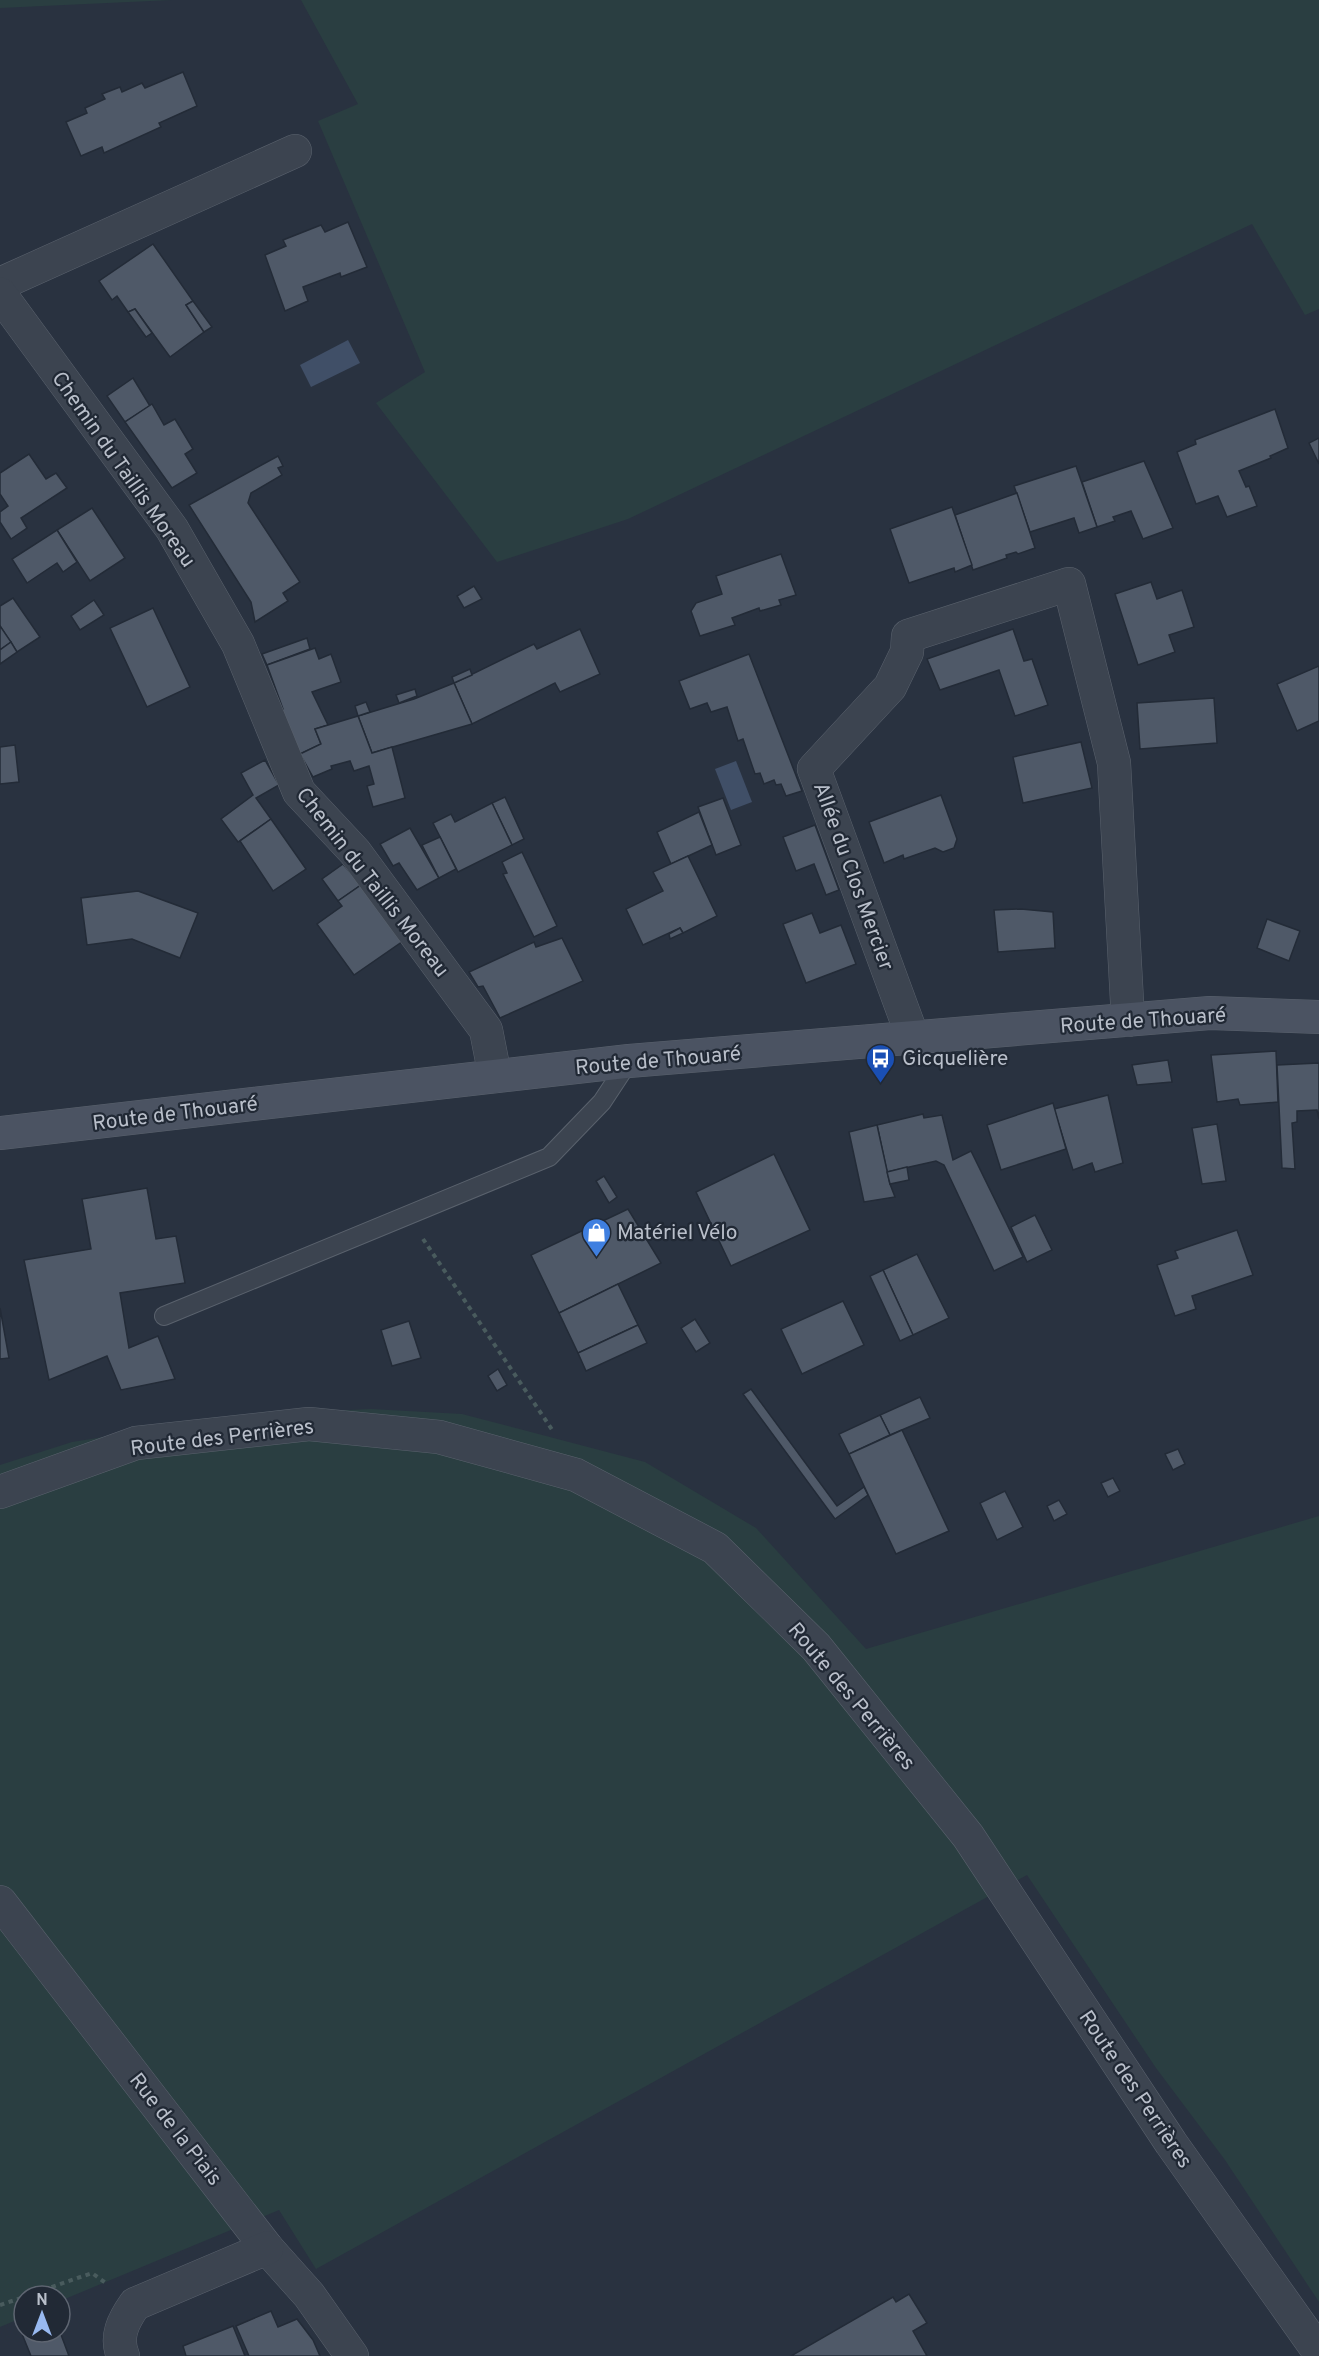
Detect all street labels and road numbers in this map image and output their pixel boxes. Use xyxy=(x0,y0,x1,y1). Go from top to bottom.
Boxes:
street label: Chemin du Taillis Moreau xyxy=(45,366,201,573)
street label: Allée du Clos Mercier xyxy=(806,779,899,974)
street label: Chemin du Taillis Moreau xyxy=(289,783,454,983)
street label: Route de Thouaré xyxy=(1059,1002,1227,1041)
street label: Route de Thouaré xyxy=(574,1041,742,1082)
street label: Route de Thouaré xyxy=(91,1091,259,1138)
street label: Route des Perrières xyxy=(129,1414,316,1463)
street label: Route des Perrières xyxy=(781,1618,921,1776)
street label: Route des Perrières xyxy=(1072,2006,1198,2174)
street label: Rue de la Piais xyxy=(122,2068,227,2192)

